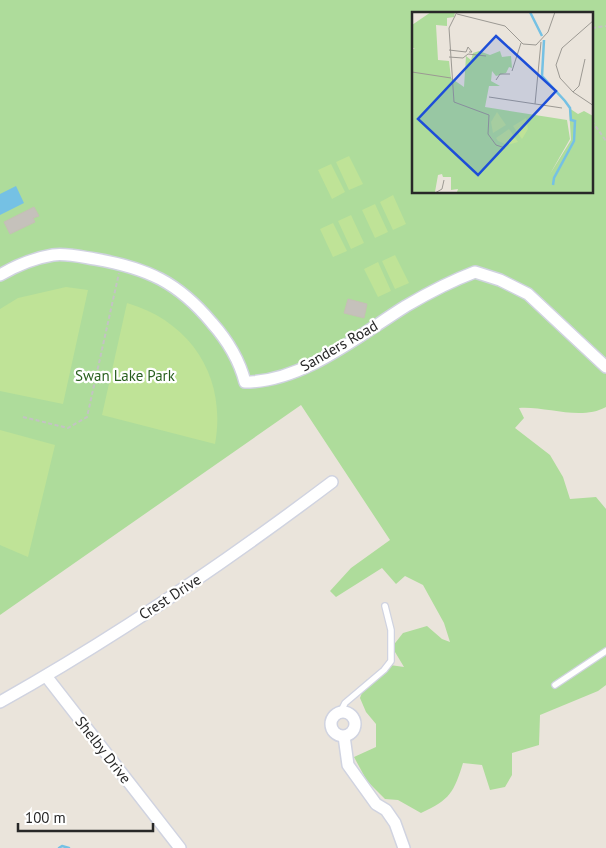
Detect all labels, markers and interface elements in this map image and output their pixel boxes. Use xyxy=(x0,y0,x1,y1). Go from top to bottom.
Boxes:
inset map xyxy=(412,12,594,194)
street label: Sanders Road xyxy=(297,316,381,375)
park label: Swan Lake Park xyxy=(75,366,176,385)
street label: Crest Drive xyxy=(135,570,204,624)
street label: Shelby Drive xyxy=(71,712,136,787)
scale bar xyxy=(18,800,152,832)
text: 100 m xyxy=(25,808,66,827)

